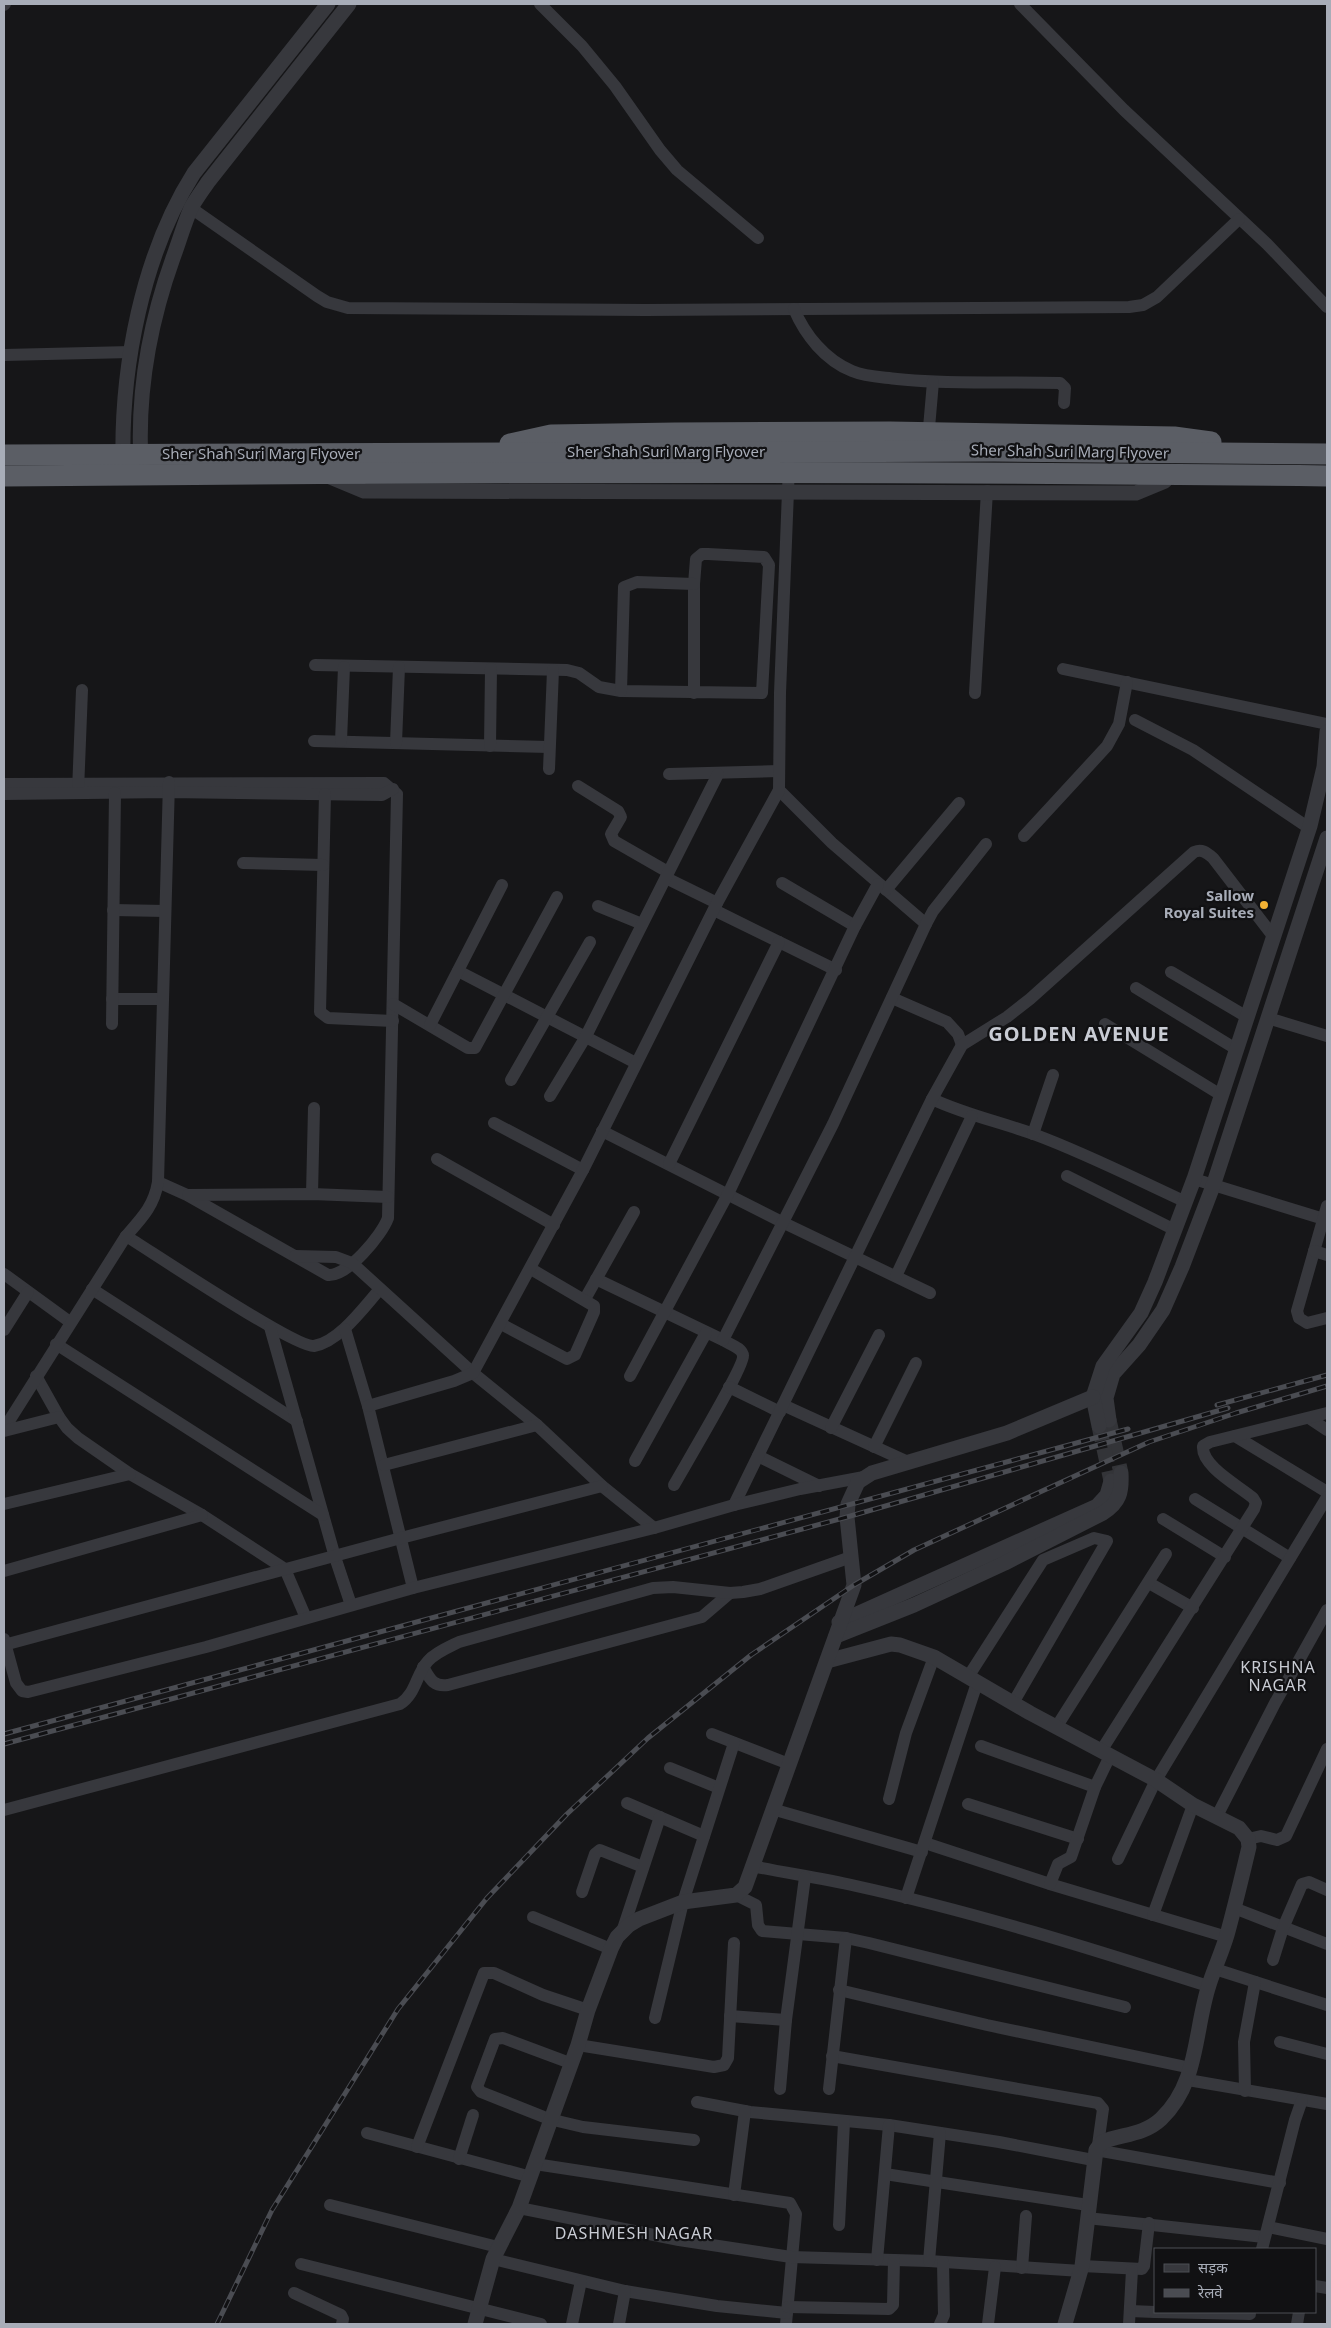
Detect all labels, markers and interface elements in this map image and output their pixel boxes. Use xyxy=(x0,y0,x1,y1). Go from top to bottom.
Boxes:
street label: Sher Shah Suri Marg Flyover xyxy=(971,439,1169,463)
street label: Sher Shah Suri Marg Flyover xyxy=(567,441,765,461)
street label: Sher Shah Suri Marg Flyover xyxy=(162,443,360,463)
place label: Sallow Royal Suites xyxy=(1164,885,1254,922)
marker: Sallow Royal Suites xyxy=(1258,899,1270,911)
district label: GOLDEN AVENUE xyxy=(988,1020,1170,1047)
district label: KRISHNA NAGAR xyxy=(1240,1656,1316,1696)
district label: DASHMESH NAGAR xyxy=(555,2222,713,2244)
legend xyxy=(1154,2248,1316,2313)
text: सड़क xyxy=(1198,2257,1228,2277)
text: रेलवे xyxy=(1197,2282,1223,2302)

